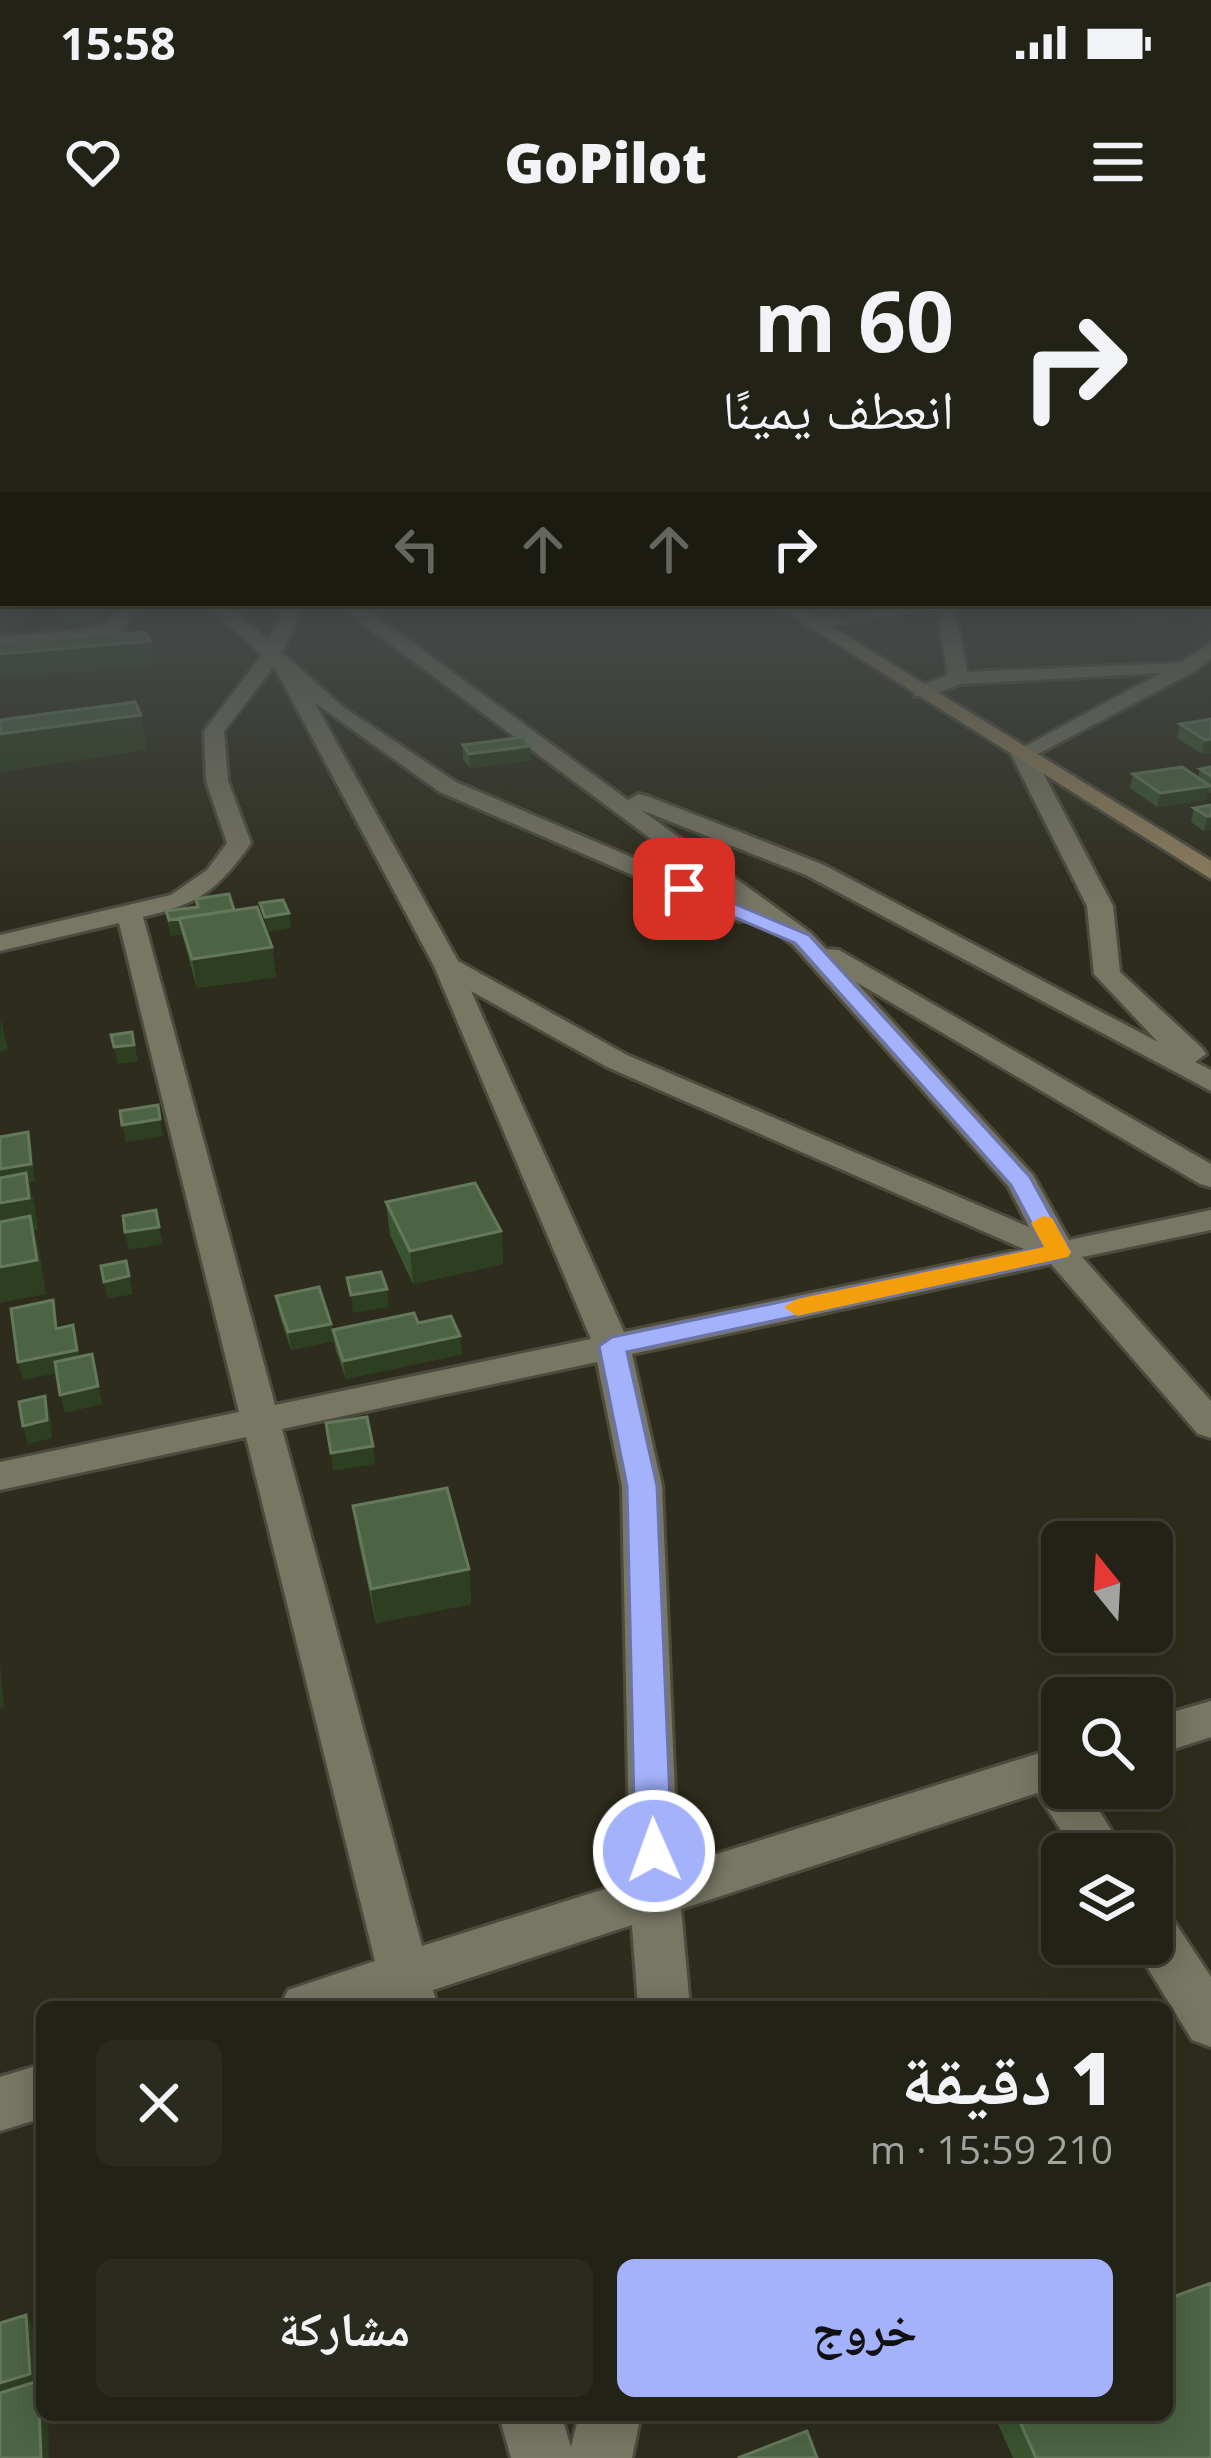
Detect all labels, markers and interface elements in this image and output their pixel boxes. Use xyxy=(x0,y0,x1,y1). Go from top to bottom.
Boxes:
text: 15:58 xyxy=(60,12,176,73)
text: GoPilot xyxy=(504,125,707,199)
icon: heart xyxy=(60,129,126,195)
icon: menu xyxy=(1085,129,1151,195)
text: 60 m xyxy=(754,262,954,377)
icon: right xyxy=(996,288,1152,444)
text: انعطف يمينًا xyxy=(722,371,954,445)
icon: left xyxy=(384,516,450,582)
icon: ahead xyxy=(510,516,576,582)
icon: ahead xyxy=(636,516,702,582)
icon: right xyxy=(762,516,828,582)
pin xyxy=(633,838,735,940)
icon: arrive xyxy=(651,856,717,922)
north arrow xyxy=(1041,1521,1173,1653)
map controls xyxy=(1041,1521,1173,1965)
button: search xyxy=(1041,1677,1173,1809)
position arrow xyxy=(591,1788,717,1914)
button: layers xyxy=(1041,1833,1173,1965)
text: 1 دقيقة xyxy=(901,2028,1113,2126)
button: close xyxy=(96,2040,222,2166)
text: 210 m · 15:59 xyxy=(870,2122,1113,2175)
button: مشاركة xyxy=(96,2259,593,2397)
button: خروج xyxy=(617,2259,1113,2397)

